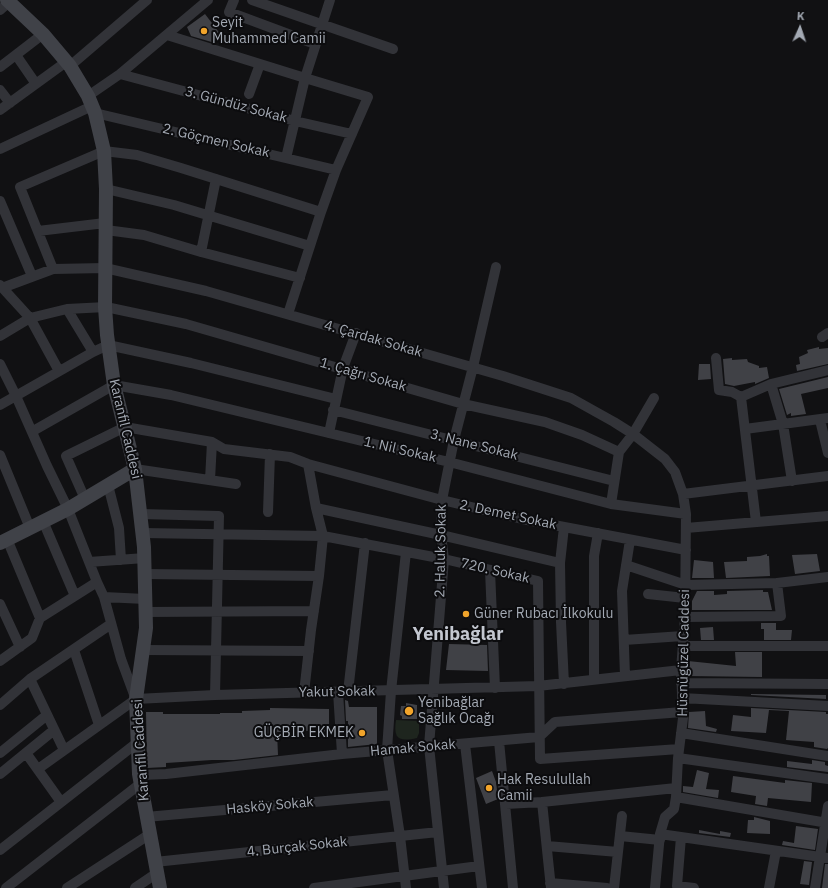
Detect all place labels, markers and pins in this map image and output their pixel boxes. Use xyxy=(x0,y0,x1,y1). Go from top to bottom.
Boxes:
place label: Seyit Muhammed Camii xyxy=(212,15,326,48)
marker: Seyit Muhammed Camii xyxy=(199,26,209,36)
place label: Güner Rubacı İlkokulu xyxy=(474,606,613,622)
marker: Güner Rubacı İlkokulu xyxy=(461,609,471,619)
place label: Yenibağlar Sağlık Ocağı xyxy=(418,695,494,728)
marker: Yenibağlar Sağlık Ocağı xyxy=(403,705,415,717)
place label: GÜÇBİR EKMEK xyxy=(254,725,354,741)
marker: GÜÇBİR EKMEK xyxy=(357,728,367,738)
place label: Hak Resulullah Camii xyxy=(497,772,591,804)
marker: Hak Resulullah Camii xyxy=(484,783,494,793)

